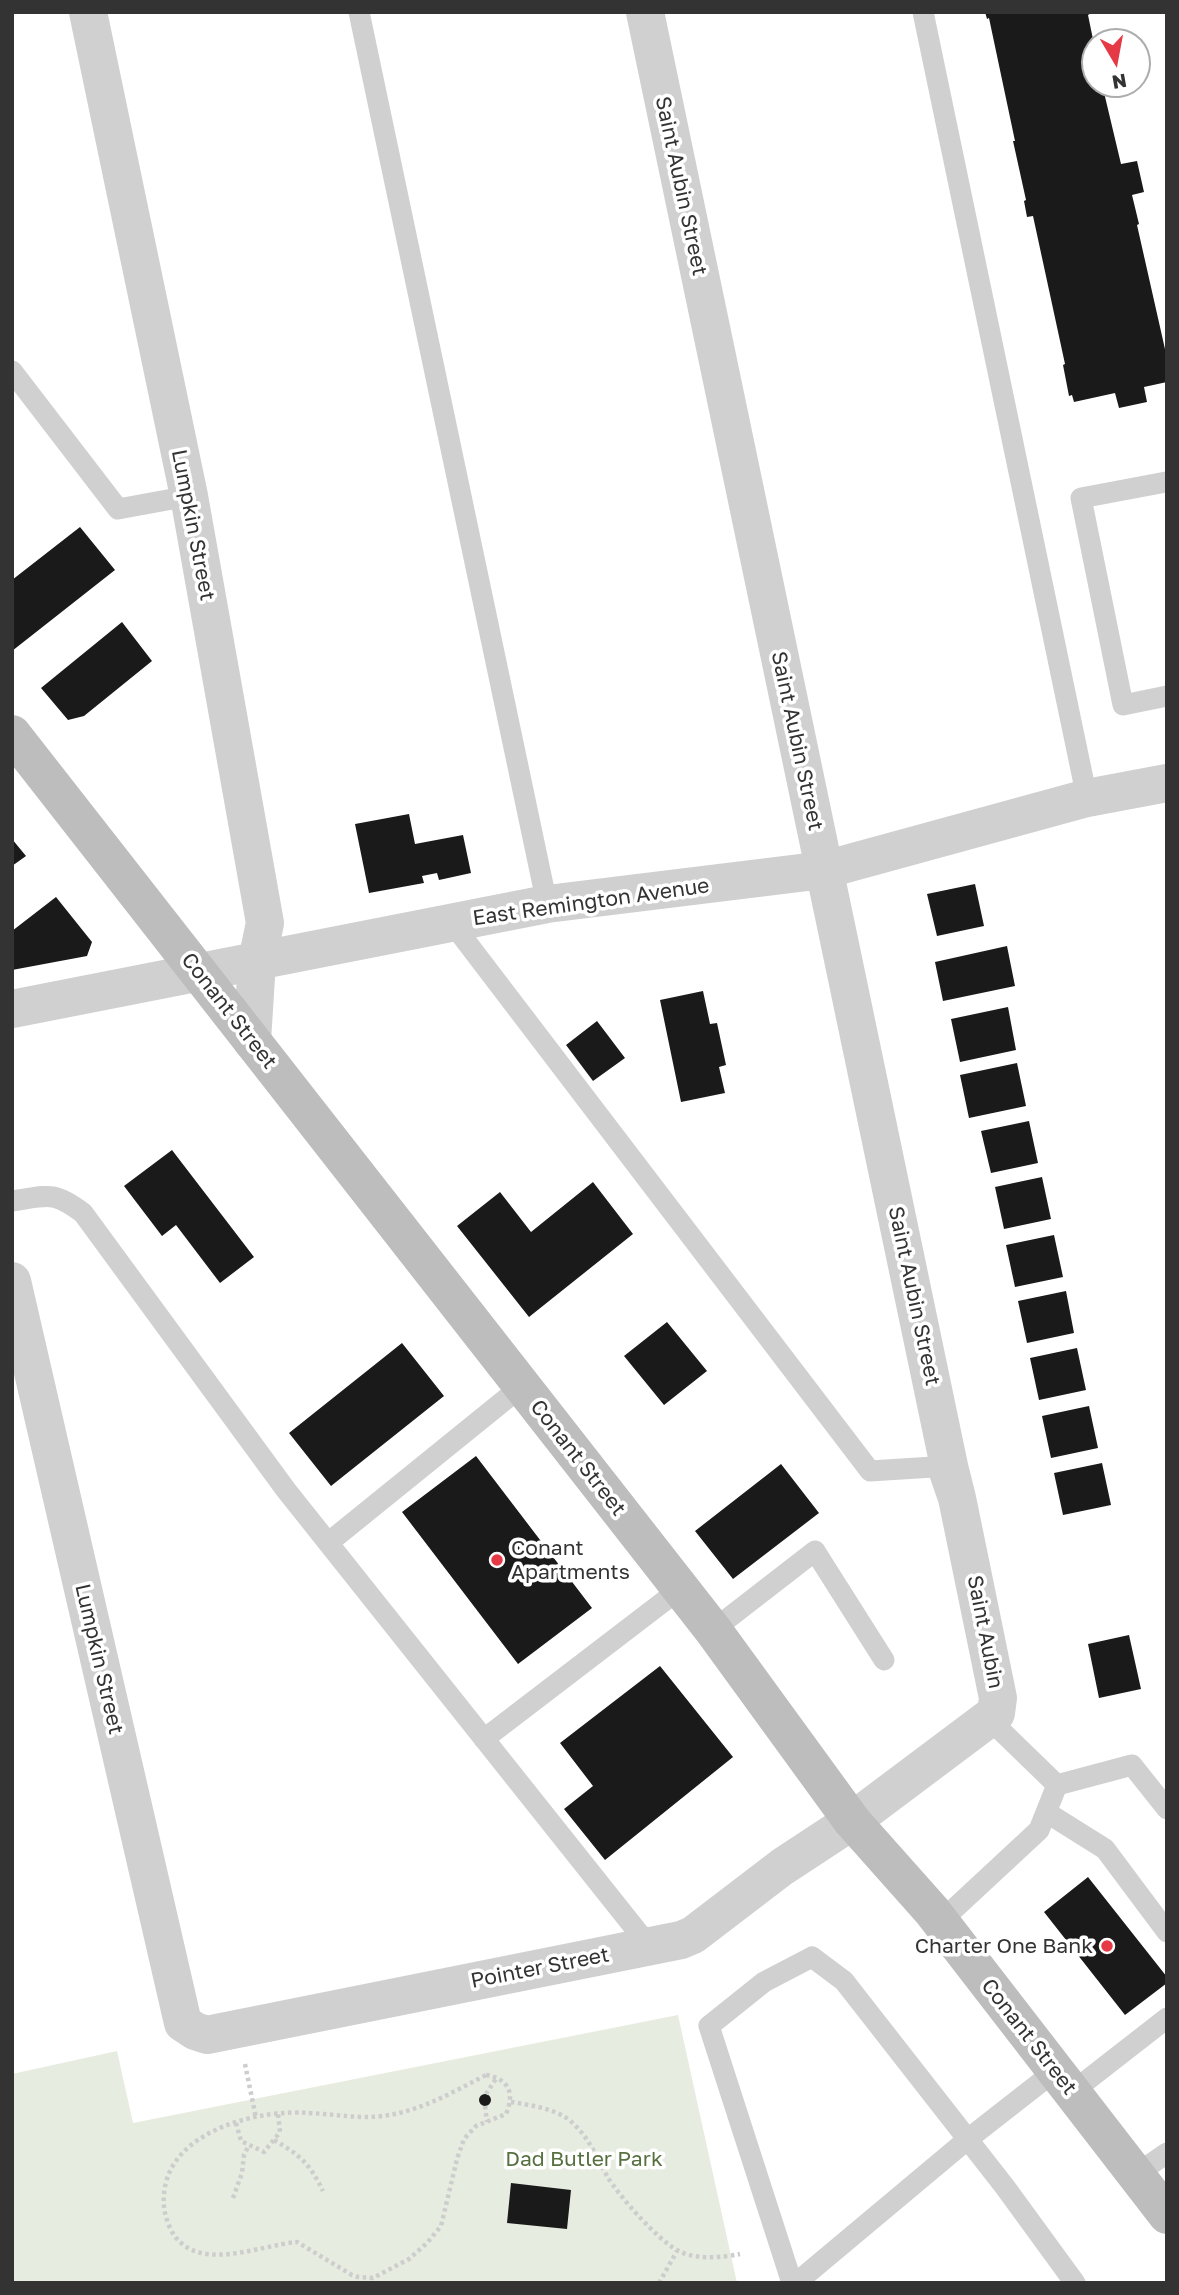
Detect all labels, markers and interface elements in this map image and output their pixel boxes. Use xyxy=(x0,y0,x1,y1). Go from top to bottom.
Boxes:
north arrow xyxy=(1081,28,1151,98)
text: N xyxy=(1110,70,1129,95)
street label: Saint Aubin Street xyxy=(650,94,712,278)
street label: Lumpkin Street xyxy=(166,447,220,603)
street label: Saint Aubin Street xyxy=(766,649,828,833)
street label: East Remington Avenue xyxy=(471,873,711,931)
street label: Conant Street xyxy=(176,948,282,1074)
street label: Saint Aubin Street xyxy=(883,1204,945,1388)
street label: Conant Street xyxy=(525,1395,631,1521)
place label: Conant Apartments xyxy=(511,1535,630,1585)
marker: Conant Apartments xyxy=(489,1552,505,1568)
street label: Saint Aubin xyxy=(962,1573,1008,1691)
street label: Lumpkin Street xyxy=(69,1581,129,1737)
place label: Charter One Bank xyxy=(915,1933,1093,1959)
marker: Charter One Bank xyxy=(1099,1938,1115,1954)
street label: Pointer Street xyxy=(469,1942,611,1994)
street label: Conant Street xyxy=(976,1974,1082,2100)
park label: Dad Butler Park xyxy=(505,2146,663,2172)

